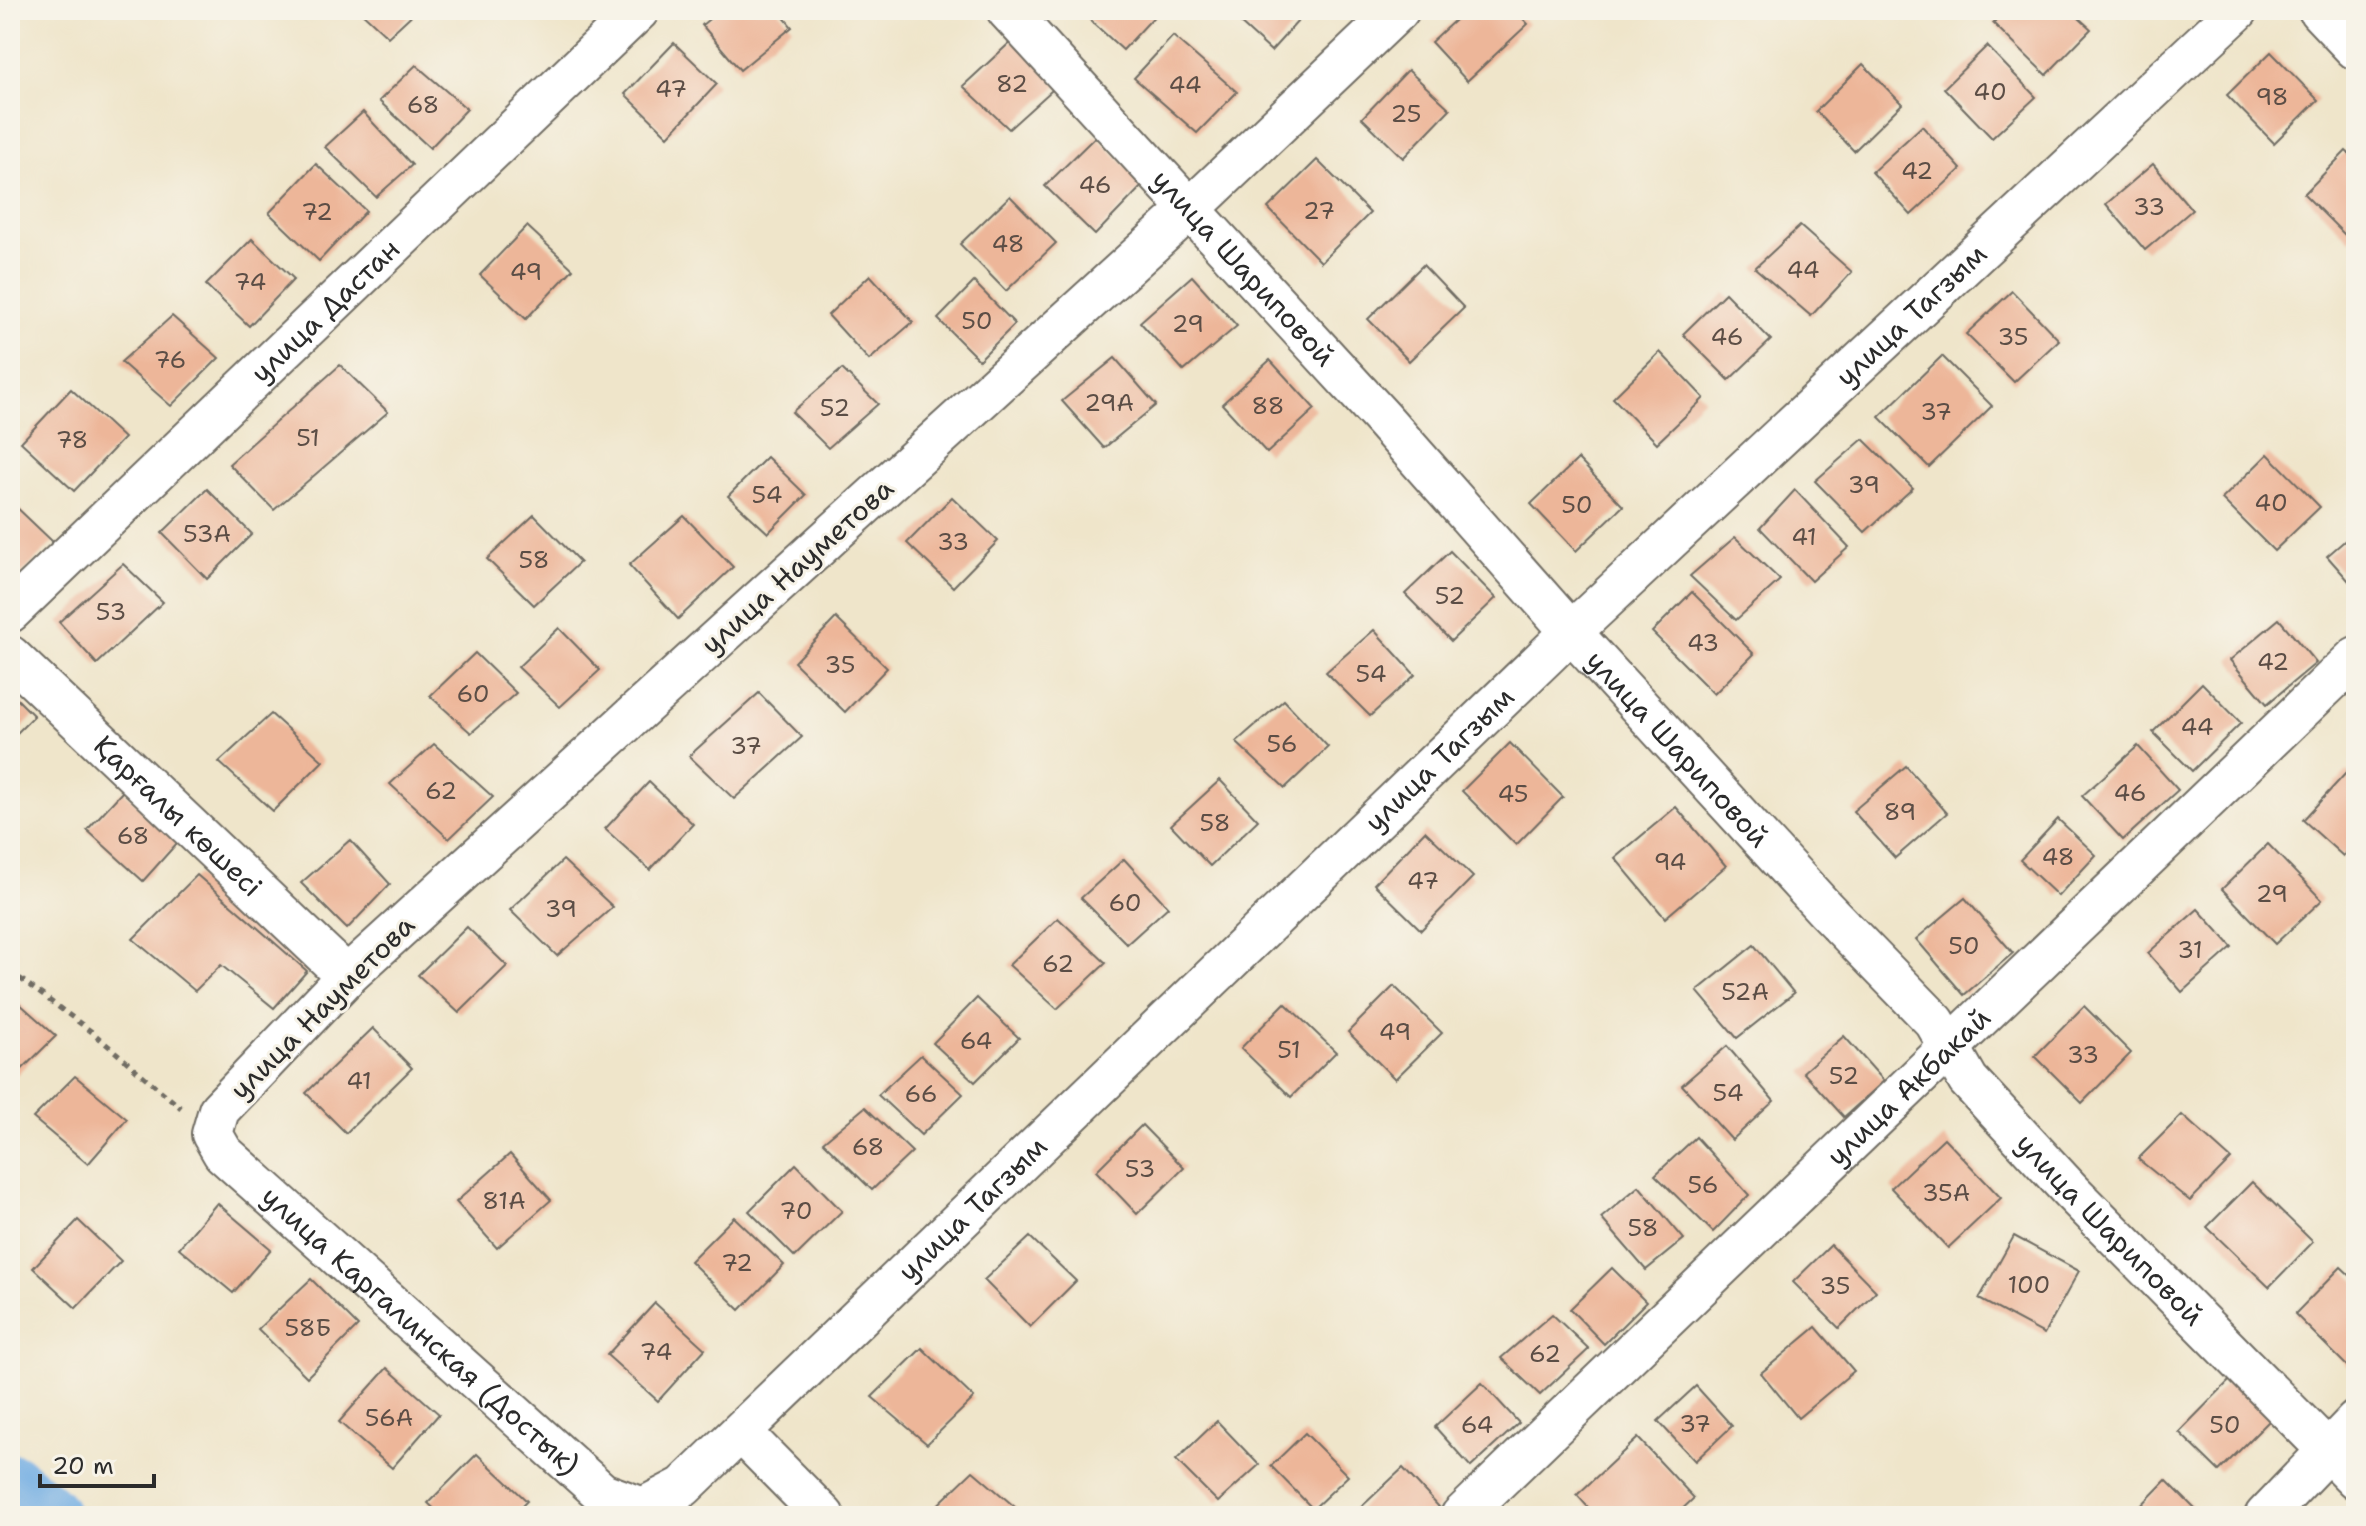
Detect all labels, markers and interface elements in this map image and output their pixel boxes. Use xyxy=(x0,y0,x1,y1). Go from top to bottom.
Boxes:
house number: 82 xyxy=(996,68,1028,100)
house number: 44 xyxy=(1169,69,1201,101)
house number: 47 xyxy=(655,73,687,105)
house number: 40 xyxy=(1973,76,2007,108)
house number: 98 xyxy=(2255,81,2289,113)
house number: 68 xyxy=(407,89,439,121)
house number: 25 xyxy=(1390,98,1422,130)
house number: 42 xyxy=(1901,155,1933,187)
street label: улица Шариповой xyxy=(1144,161,1344,374)
house number: 46 xyxy=(1078,169,1112,201)
house number: 33 xyxy=(2133,191,2165,223)
house number: 27 xyxy=(1303,195,1335,227)
house number: 72 xyxy=(301,196,333,228)
house number: 48 xyxy=(991,228,1025,260)
street label: улица Дастан xyxy=(242,230,408,391)
street label: улица Тагзым xyxy=(1827,235,1995,395)
house number: 44 xyxy=(1787,254,1819,286)
house number: 49 xyxy=(510,256,542,288)
house number: 74 xyxy=(234,266,266,298)
house number: 50 xyxy=(961,305,993,337)
house number: 29 xyxy=(1172,308,1204,340)
house number: 46 xyxy=(1710,321,1744,353)
house number: 35 xyxy=(1998,321,2028,353)
house number: 76 xyxy=(154,344,186,376)
house number: 29А xyxy=(1084,387,1134,419)
house number: 88 xyxy=(1251,390,1285,422)
house number: 52 xyxy=(820,392,850,424)
house number: 37 xyxy=(1920,396,1952,428)
house number: 51 xyxy=(296,422,320,454)
house number: 78 xyxy=(56,424,88,456)
street label: улица Науметова xyxy=(693,469,901,663)
house number: 39 xyxy=(1848,469,1880,501)
house number: 54 xyxy=(752,479,782,511)
house number: 40 xyxy=(2254,487,2288,519)
house number: 50 xyxy=(1561,489,1593,521)
house number: 53А xyxy=(183,518,231,550)
house number: 41 xyxy=(1791,521,1817,553)
house number: 33 xyxy=(937,526,969,558)
house number: 58 xyxy=(519,544,549,576)
house number: 52 xyxy=(1435,580,1465,612)
house number: 53 xyxy=(96,596,126,628)
house number: 43 xyxy=(1687,627,1719,659)
street label: улица Шариповой xyxy=(1578,642,1778,855)
house number: 42 xyxy=(2257,646,2289,678)
house number: 35 xyxy=(825,649,855,681)
house number: 54 xyxy=(1356,658,1386,690)
house number: 60 xyxy=(457,678,489,710)
street label: улица Тагзым xyxy=(1356,678,1522,840)
house number: 44 xyxy=(2181,711,2213,743)
street label: Қарғалы көшесі xyxy=(86,727,271,905)
house number: 56 xyxy=(1266,728,1298,760)
house number: 37 xyxy=(730,730,762,762)
house number: 62 xyxy=(425,775,457,807)
house number: 46 xyxy=(2113,777,2147,809)
house number: 45 xyxy=(1498,778,1528,810)
house number: 89 xyxy=(1884,796,1916,828)
house number: 58 xyxy=(1200,807,1230,839)
house number: 68 xyxy=(117,820,149,852)
house number: 48 xyxy=(2041,841,2075,873)
house number: 94 xyxy=(1654,846,1686,878)
house number: 47 xyxy=(1407,865,1439,897)
house number: 29 xyxy=(2256,878,2288,910)
house number: 60 xyxy=(1109,887,1141,919)
house number: 39 xyxy=(545,893,577,925)
street label: улица Науметова xyxy=(221,906,423,1108)
house number: 50 xyxy=(1948,930,1980,962)
house number: 31 xyxy=(2177,934,2203,966)
house number: 62 xyxy=(1042,948,1074,980)
house number: 52А xyxy=(1721,976,1769,1008)
street label: улица Акбакай xyxy=(1818,999,1999,1174)
house number: 49 xyxy=(1379,1016,1411,1048)
house number: 64 xyxy=(960,1025,992,1057)
house number: 51 xyxy=(1277,1034,1301,1066)
house number: 33 xyxy=(2067,1039,2099,1071)
house number: 52 xyxy=(1829,1060,1859,1092)
house number: 41 xyxy=(346,1065,372,1097)
house number: 54 xyxy=(1713,1077,1743,1109)
house number: 66 xyxy=(905,1078,937,1110)
street label: улица Шариповой xyxy=(2008,1125,2213,1334)
street label: улица Тагзым xyxy=(889,1128,1055,1289)
house number: 68 xyxy=(852,1131,884,1163)
house number: 53 xyxy=(1125,1153,1155,1185)
house number: 56 xyxy=(1687,1169,1719,1201)
street label: улица Каргалинская (Достык) xyxy=(253,1177,588,1483)
house number: 35А xyxy=(1922,1177,1970,1209)
house number: 81А xyxy=(482,1185,526,1217)
house number: 70 xyxy=(779,1195,813,1227)
house number: 58 xyxy=(1628,1212,1658,1244)
house number: 72 xyxy=(721,1247,753,1279)
house number: 100 xyxy=(2008,1269,2050,1301)
house number: 35 xyxy=(1820,1270,1850,1302)
house number: 58Б xyxy=(285,1312,331,1344)
house number: 74 xyxy=(640,1336,672,1368)
house number: 62 xyxy=(1529,1338,1561,1370)
house number: 56А xyxy=(365,1402,413,1434)
house number: 37 xyxy=(1679,1408,1711,1440)
house number: 64 xyxy=(1461,1409,1493,1441)
house number: 50 xyxy=(2209,1409,2241,1441)
scale bar xyxy=(40,1438,154,1488)
text: 20 m xyxy=(52,1450,114,1482)

